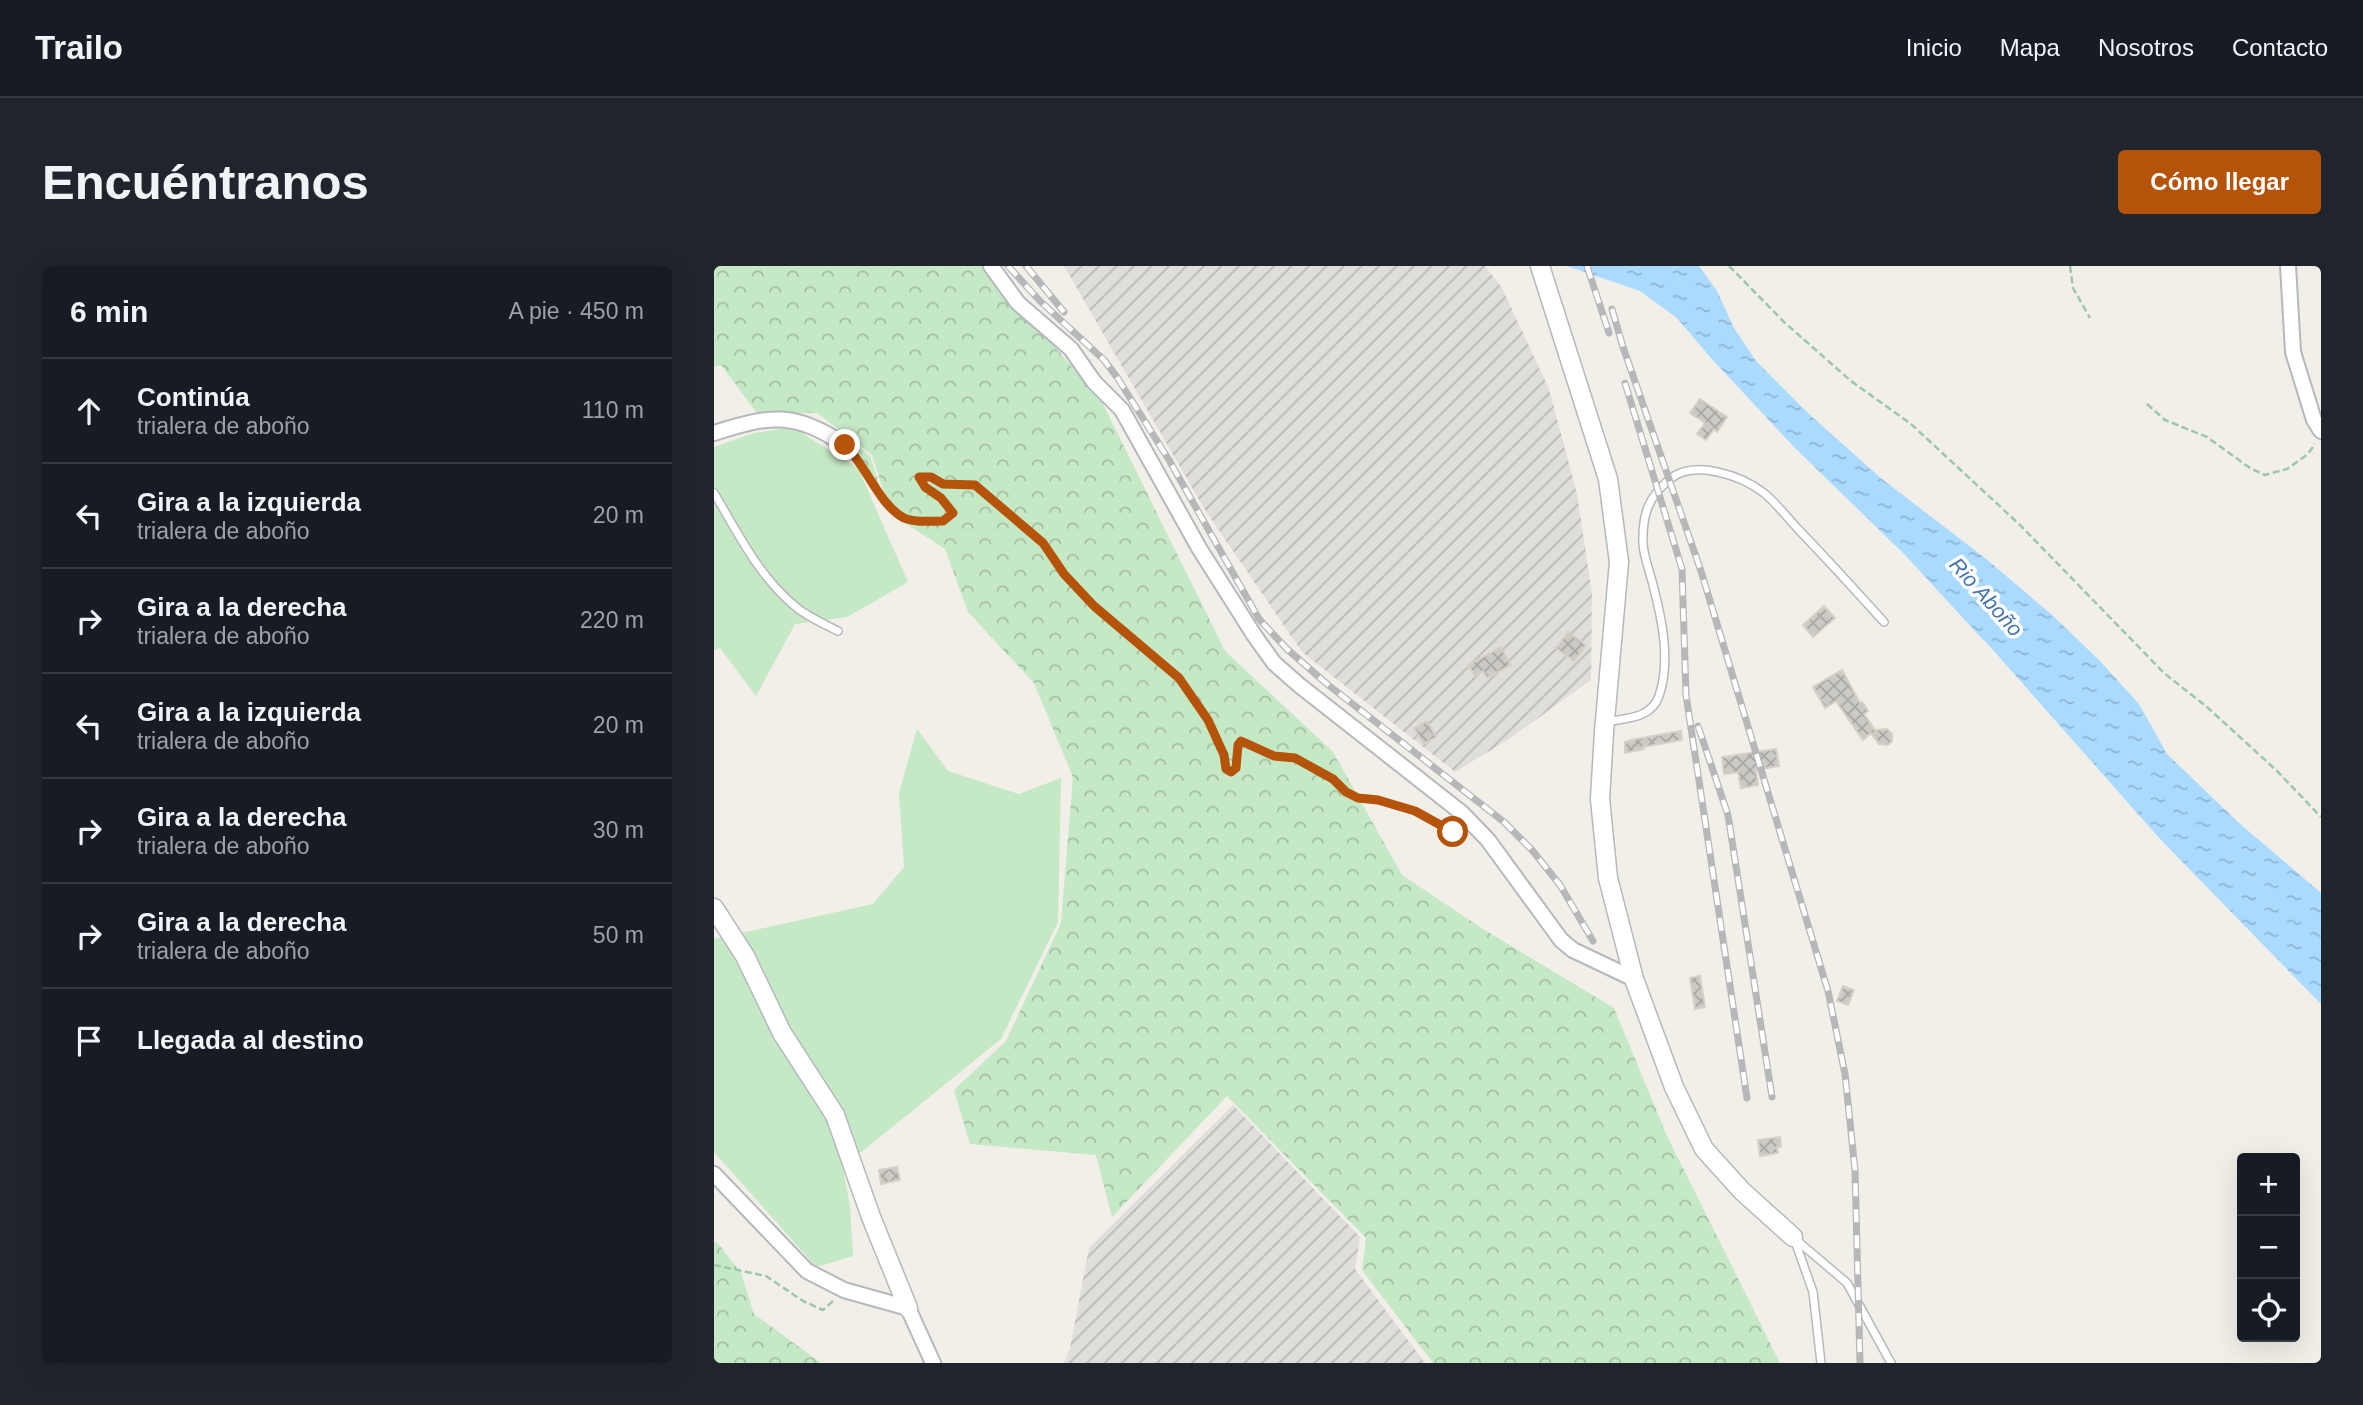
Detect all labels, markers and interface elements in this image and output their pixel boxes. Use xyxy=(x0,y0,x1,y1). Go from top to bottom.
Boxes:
text: Trailo xyxy=(35,29,123,66)
text: Inicio xyxy=(1906,34,1962,61)
text: Mapa xyxy=(2000,34,2060,61)
text: Nosotros xyxy=(2098,34,2194,61)
text: Contacto xyxy=(2232,34,2328,61)
button: Cómo llegar xyxy=(2118,150,2321,214)
text: Encuéntranos xyxy=(42,155,369,209)
text: 6 min xyxy=(70,295,148,328)
text: A pie · 450 m xyxy=(508,298,644,324)
text: Continúa xyxy=(137,382,250,412)
icon: ahead xyxy=(70,392,108,430)
text: 110 m xyxy=(582,397,644,423)
text: trialera de aboño xyxy=(137,413,310,439)
route end xyxy=(829,429,860,460)
text: Gira a la izquierda xyxy=(137,487,361,517)
icon: left xyxy=(70,497,108,535)
text: 20 m xyxy=(593,502,644,528)
text: trialera de aboño xyxy=(137,518,310,544)
water label: Rio Aboño xyxy=(1945,553,2028,641)
text: Gira a la derecha xyxy=(137,592,347,622)
icon: right xyxy=(70,602,108,640)
text: 220 m xyxy=(580,607,644,633)
text: trialera de aboño xyxy=(137,623,310,649)
text: Gira a la izquierda xyxy=(137,697,361,727)
icon: left xyxy=(70,707,108,745)
text: 20 m xyxy=(593,712,644,738)
text: trialera de aboño xyxy=(137,728,310,754)
text: Gira a la derecha xyxy=(137,802,347,832)
icon: right xyxy=(70,812,108,850)
route start xyxy=(1437,816,1468,847)
text: 30 m xyxy=(593,817,644,843)
text: trialera de aboño xyxy=(137,833,310,859)
text: Gira a la derecha xyxy=(137,907,347,937)
icon: right xyxy=(70,917,108,955)
text: 50 m xyxy=(593,922,644,948)
text: trialera de aboño xyxy=(137,938,310,964)
icon: arrive xyxy=(70,1022,108,1060)
text: Llegada al destino xyxy=(137,1025,364,1055)
map controls xyxy=(2237,1153,2300,1342)
button: + xyxy=(2237,1153,2300,1216)
button: − xyxy=(2237,1216,2300,1279)
button: locate xyxy=(2237,1279,2300,1342)

